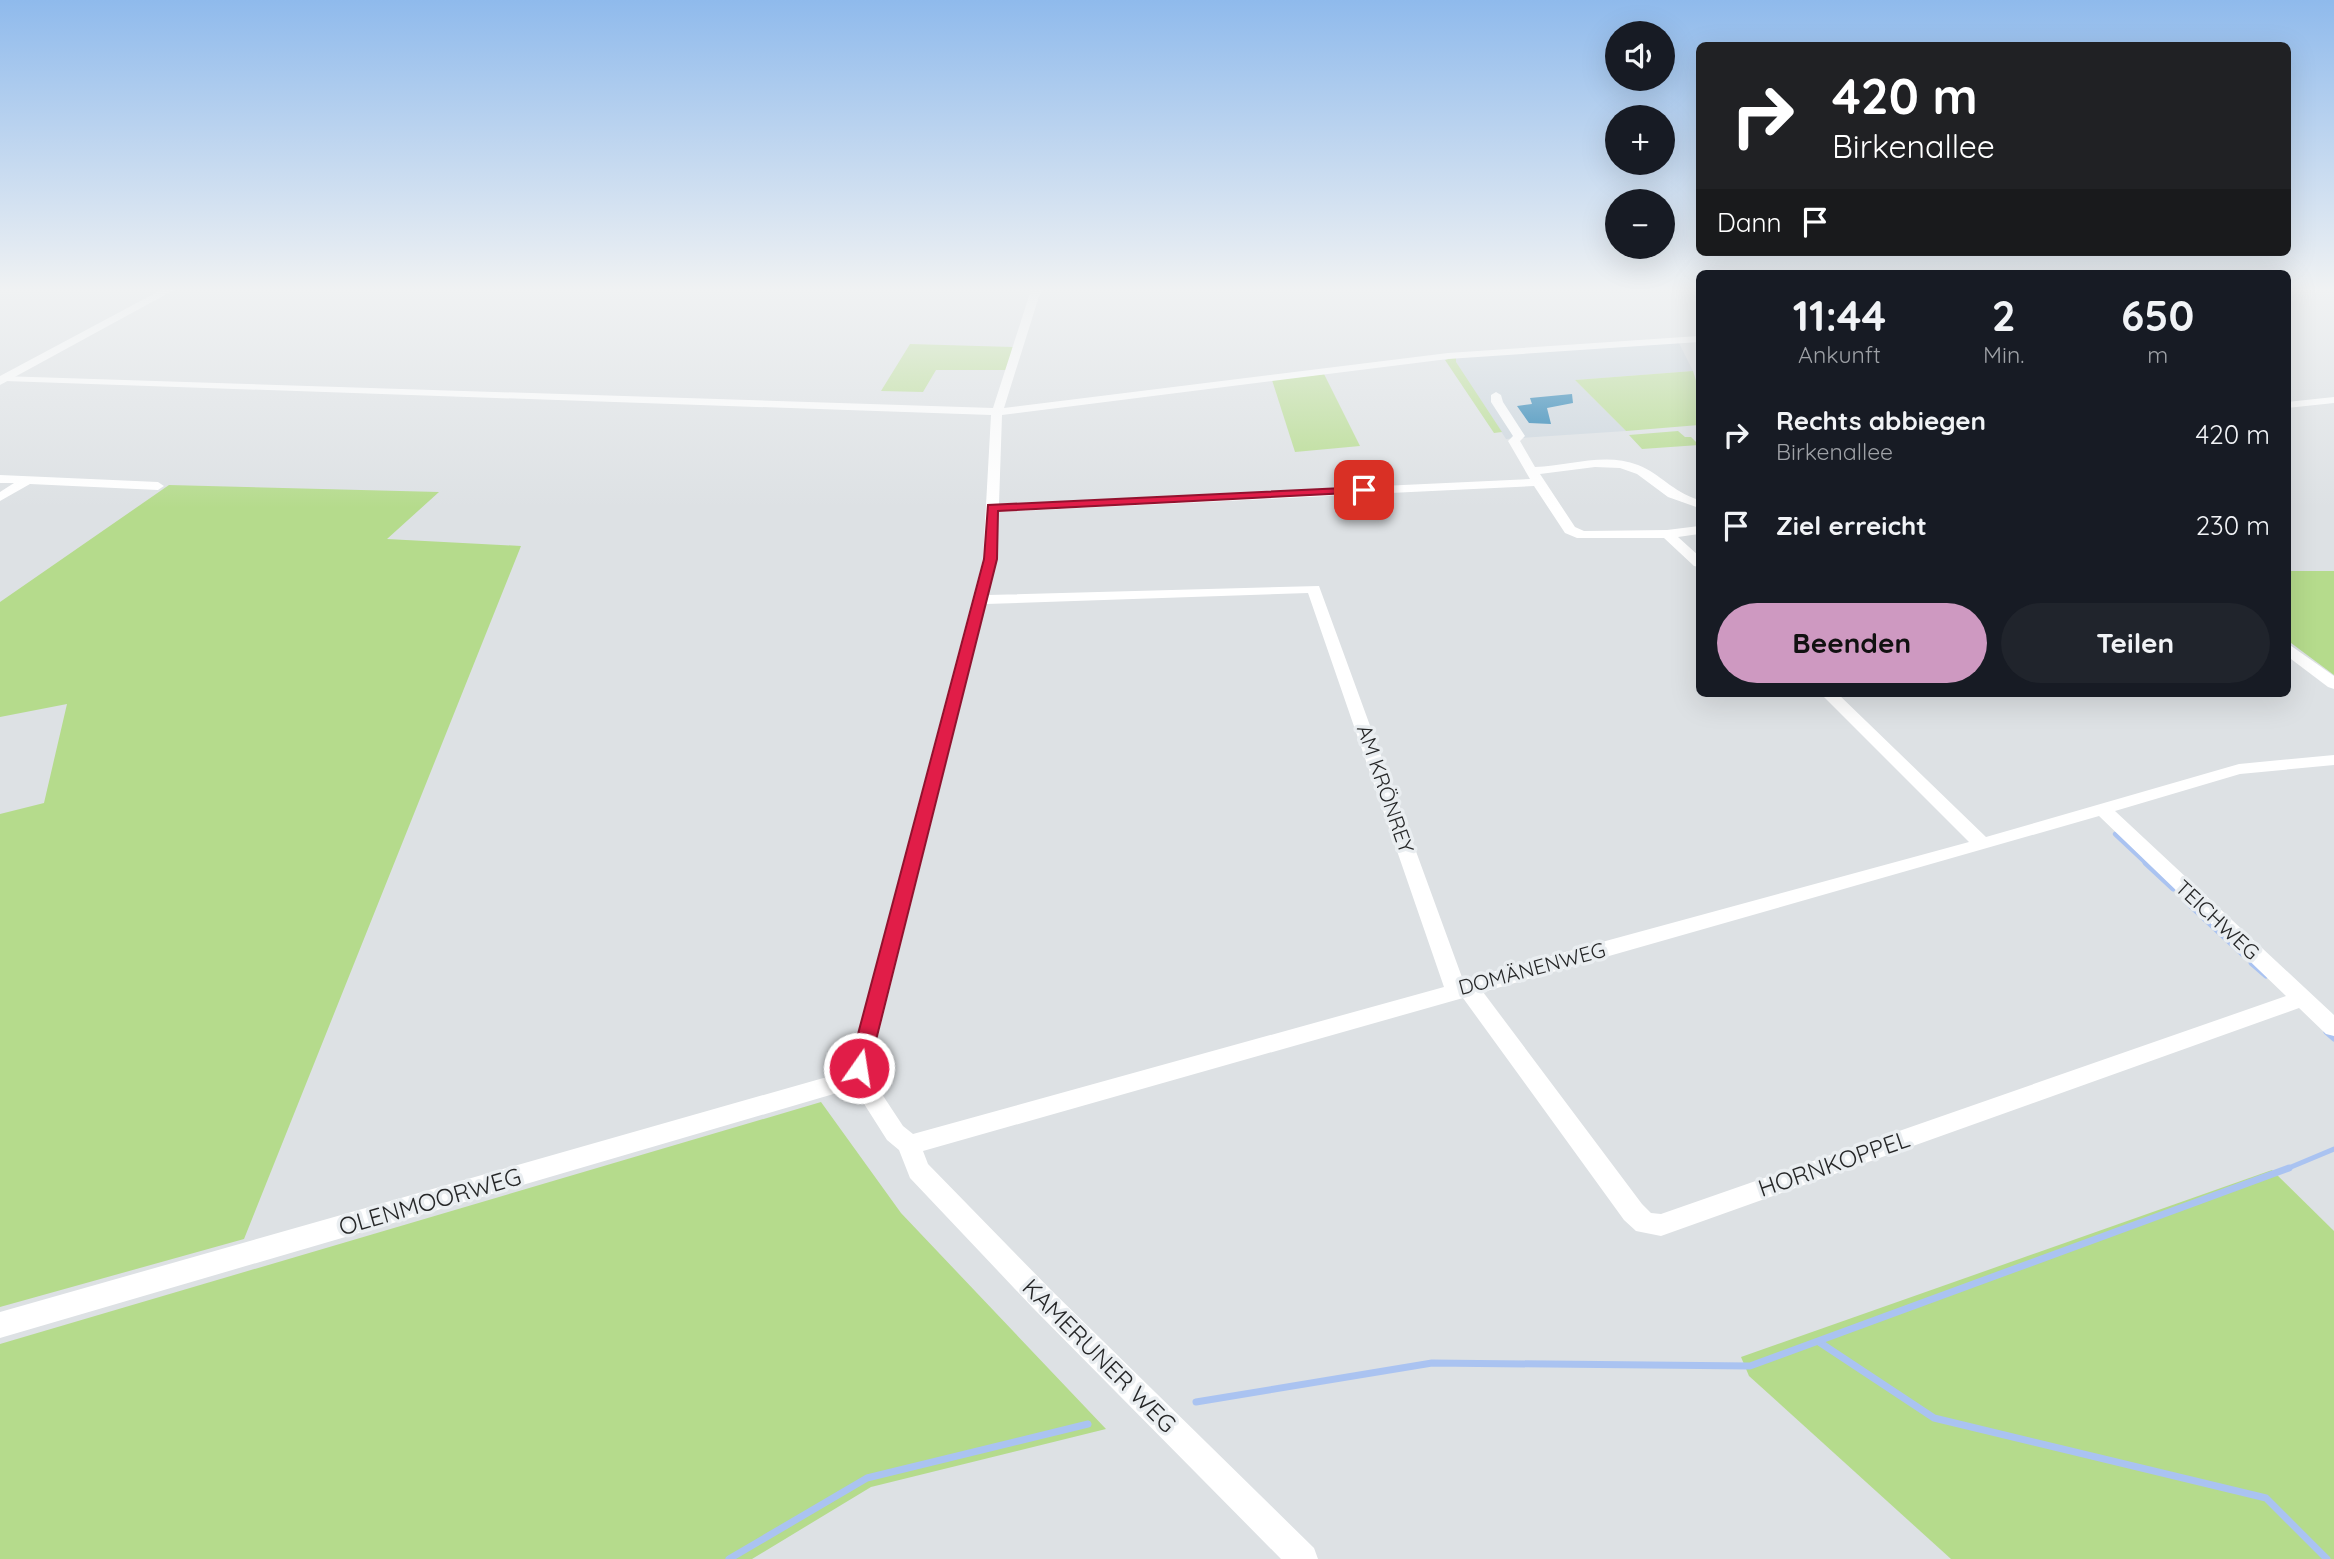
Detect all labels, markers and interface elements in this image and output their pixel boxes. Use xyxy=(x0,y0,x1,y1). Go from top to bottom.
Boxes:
map controls xyxy=(1605,21,1675,259)
button: sound xyxy=(1605,21,1675,91)
text: 420 m xyxy=(1832,65,1978,126)
icon: right xyxy=(1717,70,1808,161)
button: + xyxy=(1605,105,1675,175)
text: Birkenallee xyxy=(1832,126,1995,166)
button: − xyxy=(1605,189,1675,259)
icon: arrive xyxy=(1796,203,1834,241)
text: Dann xyxy=(1717,206,1782,239)
text: 11:44 xyxy=(1793,289,1886,342)
text: 2 xyxy=(1992,289,2016,342)
text: 650 xyxy=(2121,289,2194,342)
text: Ankunft xyxy=(1798,340,1881,369)
text: Min. xyxy=(1983,340,2024,369)
text: m xyxy=(2147,340,2168,369)
text: Rechts abbiegen xyxy=(1776,404,1986,437)
icon: right xyxy=(1717,416,1755,454)
text: 420 m xyxy=(2196,418,2270,451)
text: Birkenallee xyxy=(1776,437,1893,466)
pin xyxy=(1334,460,1394,520)
icon: arrive xyxy=(1345,471,1383,509)
icon: arrive xyxy=(1717,507,1755,545)
text: Ziel erreicht xyxy=(1776,509,1927,542)
text: 230 m xyxy=(2196,509,2270,542)
button: Beenden xyxy=(1717,603,1987,683)
button: Teilen xyxy=(2001,603,2270,683)
street label: AM KRÖNREY xyxy=(1352,721,1420,857)
street label: TEICHWEG xyxy=(2170,874,2265,965)
street label: DOMÄNENWEG xyxy=(1455,936,1608,1000)
position arrow xyxy=(822,1031,896,1105)
street label: HORNKOPPEL xyxy=(1754,1123,1914,1203)
street label: OLENMOORWEG xyxy=(335,1161,524,1241)
street label: KAMERUNER WEG xyxy=(1016,1272,1183,1439)

